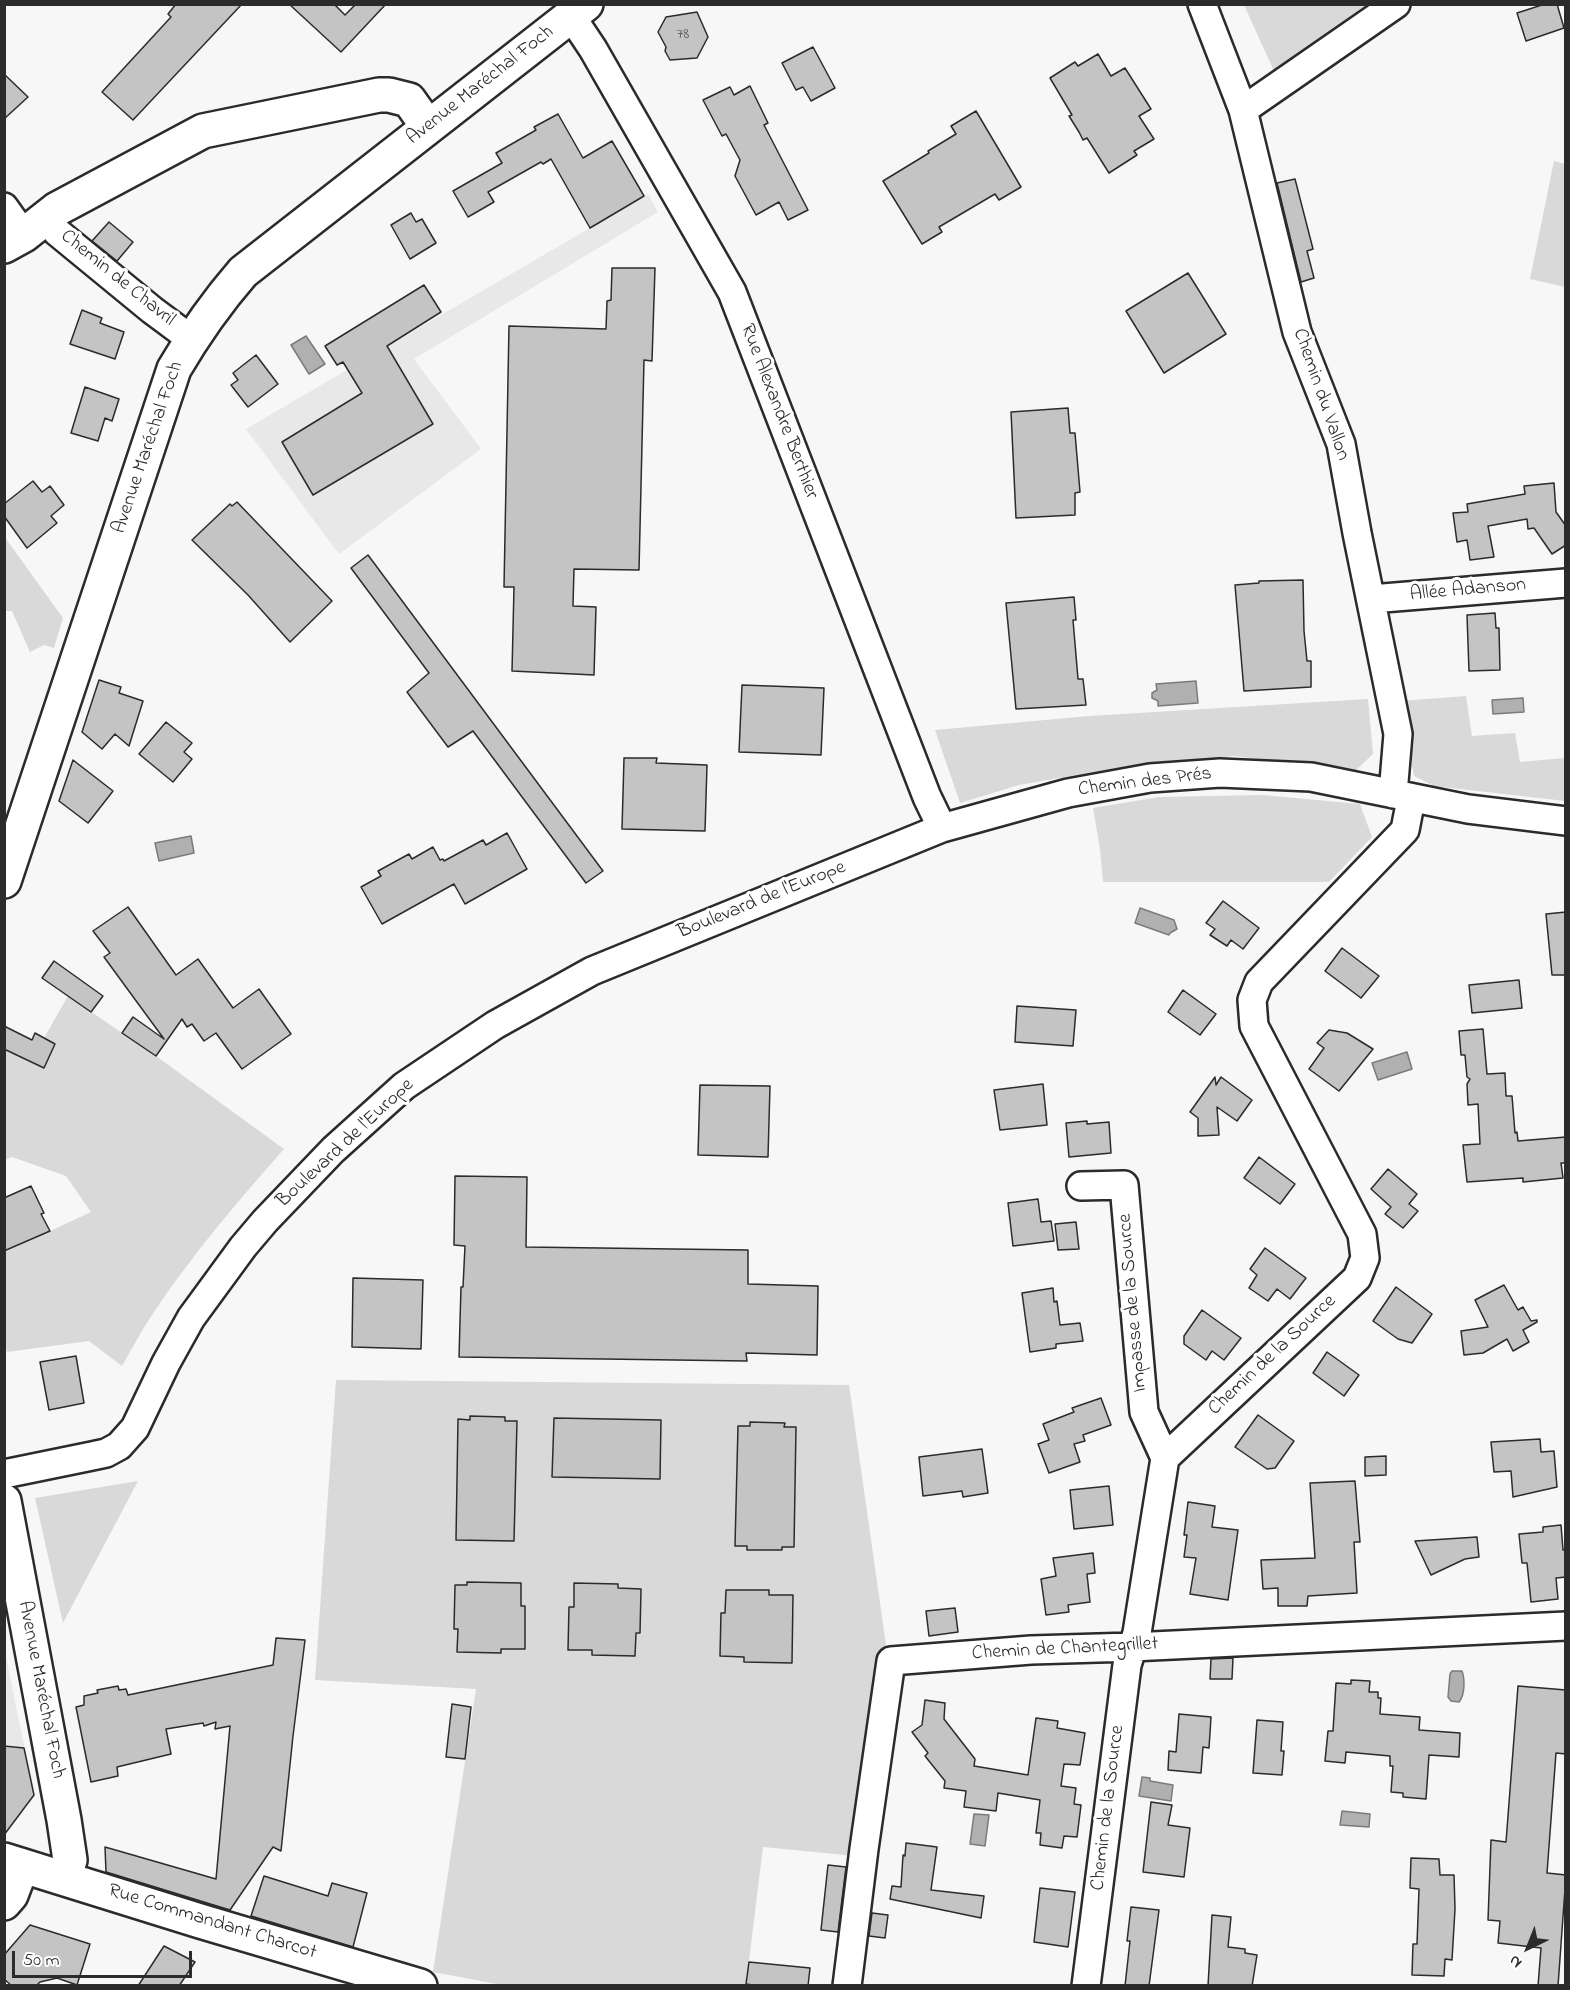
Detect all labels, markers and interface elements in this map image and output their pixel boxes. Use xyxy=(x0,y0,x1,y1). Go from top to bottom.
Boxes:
street label: Avenue Maréchal Foch xyxy=(403,21,559,151)
house number: 78 xyxy=(677,25,689,45)
street label: Chemin de Chavril xyxy=(55,225,179,333)
street label: Rue Alexandre Berthier xyxy=(734,321,822,503)
street label: Chemin du Vallon xyxy=(1286,326,1354,464)
street label: Avenue Maréchal Foch xyxy=(108,359,190,537)
street label: Allée Adanson xyxy=(1409,574,1527,608)
street label: Chemin des Prés xyxy=(1077,763,1213,803)
street label: Boulevard de l'Europe xyxy=(674,856,850,946)
street label: Boulevard de l'Europe xyxy=(272,1074,420,1214)
street label: Impasse de la Source xyxy=(1114,1213,1154,1393)
street label: Chemin de la Source xyxy=(1204,1290,1342,1422)
street label: Avenue Maréchal Foch xyxy=(11,1599,69,1781)
street label: Chemin de Chantegrillet xyxy=(971,1633,1159,1667)
street label: Chemin de la Source xyxy=(1087,1724,1131,1892)
street label: Rue Commandant Charcot xyxy=(105,1880,319,1966)
north arrow xyxy=(1498,1918,1558,1978)
scale bar xyxy=(15,1939,195,1977)
text: 50 m xyxy=(23,1948,60,1974)
text: N xyxy=(1504,1949,1528,1974)

